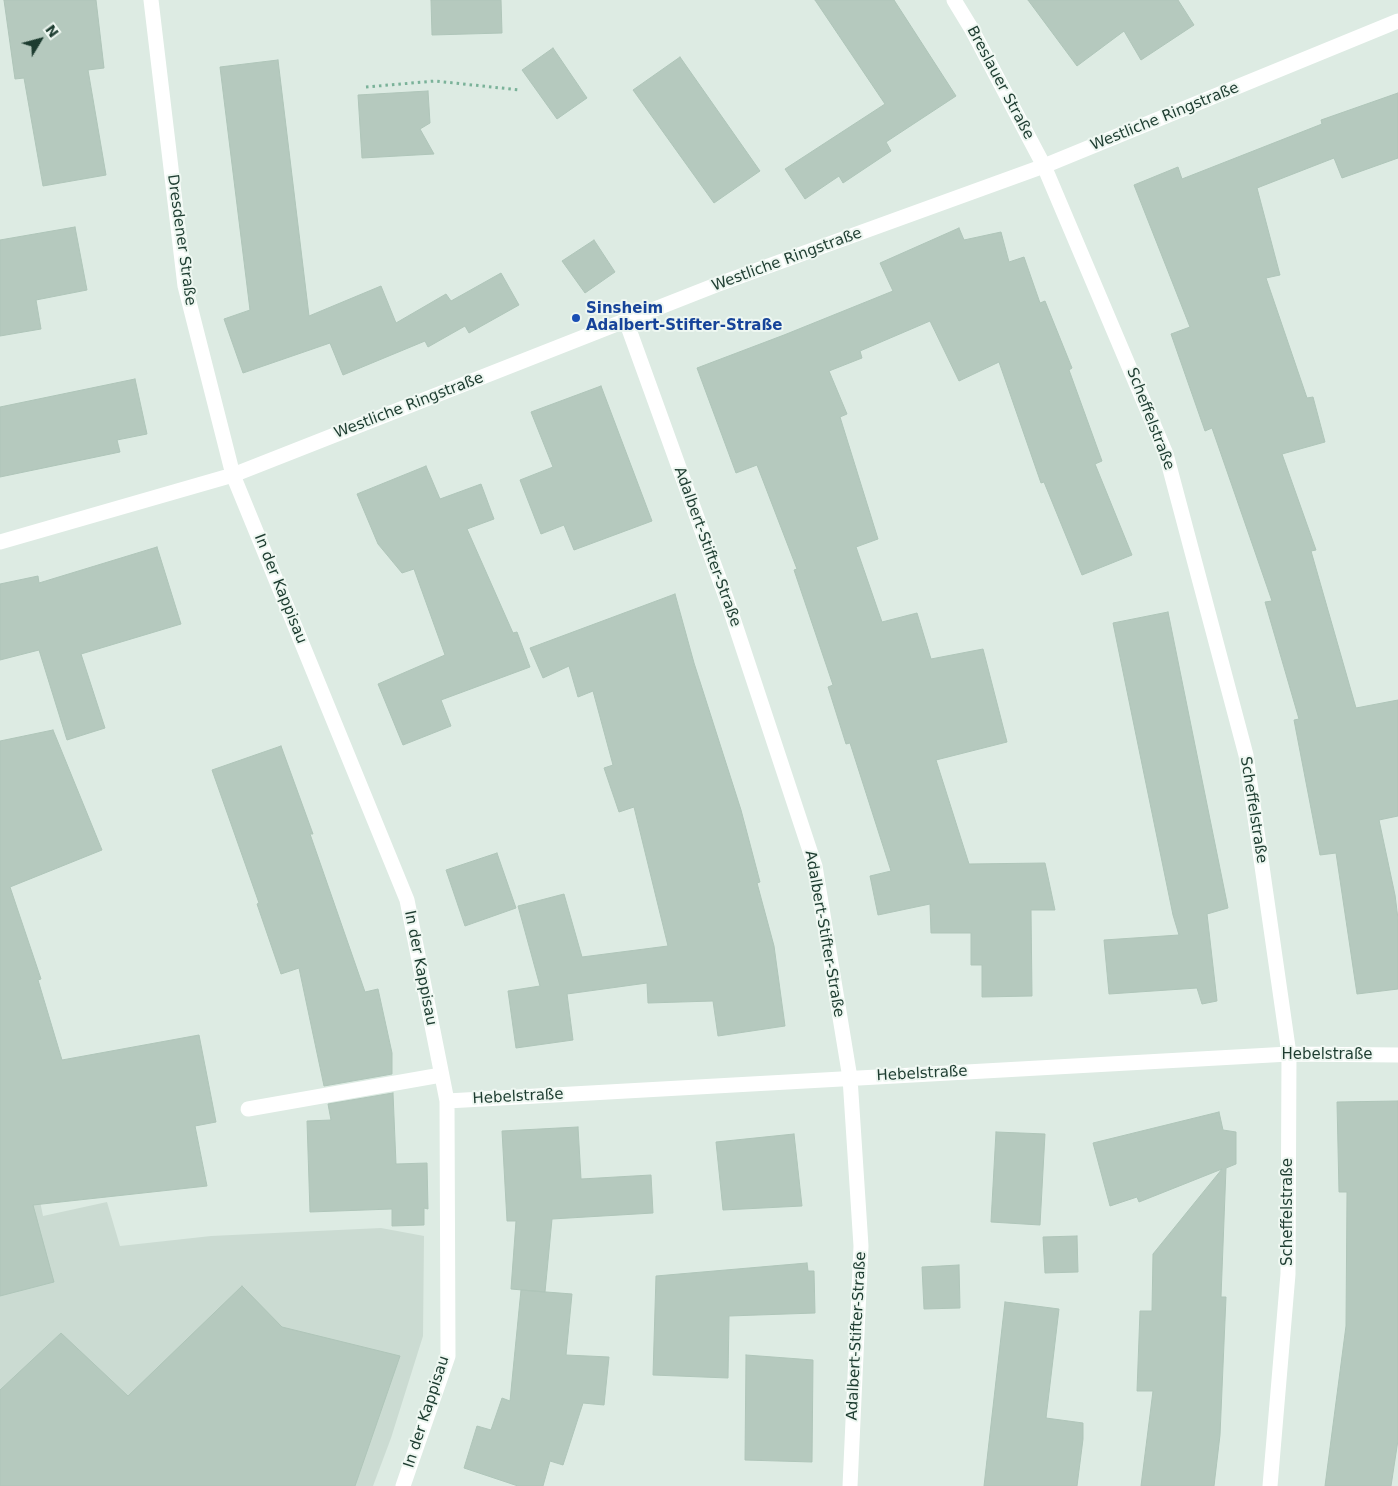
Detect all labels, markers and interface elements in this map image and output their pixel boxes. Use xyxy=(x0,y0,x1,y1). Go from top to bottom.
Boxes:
north arrow xyxy=(15,15,65,65)
text: N xyxy=(42,21,62,40)
street label: Breslauer Straße xyxy=(963,23,1037,143)
street label: Westliche Ringstraße xyxy=(1088,79,1242,155)
street label: Dresdener Straße xyxy=(163,173,199,307)
street label: Westliche Ringstraße xyxy=(710,224,864,296)
place label: Sinsheim Adalbert-Stifter-Straße xyxy=(586,300,782,335)
marker: Sinsheim Adalbert-Stifter-Straße xyxy=(570,312,582,324)
street label: Scheffelstraße xyxy=(1122,365,1178,473)
street label: Westliche Ringstraße xyxy=(332,369,486,443)
street label: Adalbert-Stifter-Straße xyxy=(670,465,744,629)
street label: In der Kappisau xyxy=(250,531,310,647)
street label: Scheffelstraße xyxy=(1236,755,1270,865)
street label: Adalbert-Stifter-Straße xyxy=(800,849,848,1019)
street label: In der Kappisau xyxy=(400,909,440,1027)
street label: Hebelstraße xyxy=(1281,1046,1373,1064)
street label: Hebelstraße xyxy=(876,1063,968,1085)
street label: Hebelstraße xyxy=(472,1086,564,1108)
street label: Scheffelstraße xyxy=(1279,1158,1297,1266)
street label: Adalbert-Stifter-Straße xyxy=(844,1251,870,1421)
street label: In der Kappisau xyxy=(400,1354,454,1470)

